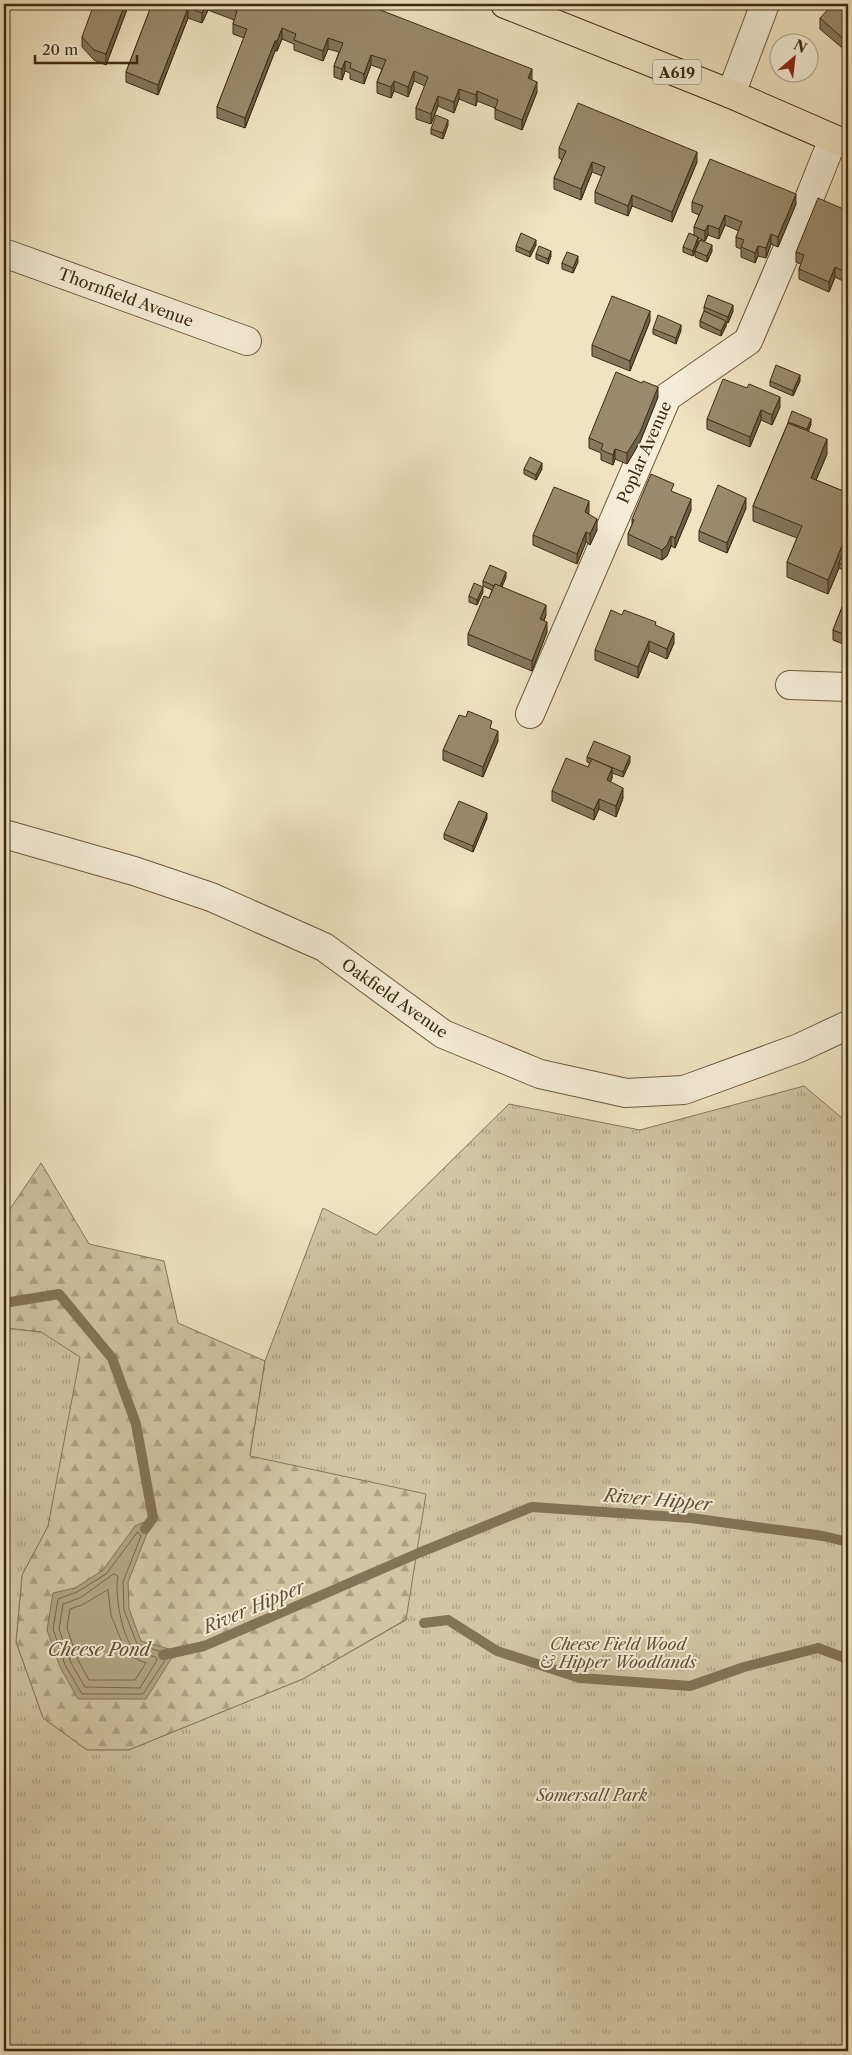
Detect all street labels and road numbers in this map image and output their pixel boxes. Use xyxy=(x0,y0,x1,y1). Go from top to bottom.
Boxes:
road number: A619 xyxy=(653,60,701,84)
street label: Thornfield Avenue xyxy=(56,263,196,331)
street label: Poplar Avenue xyxy=(613,398,676,506)
street label: Oakfield Avenue xyxy=(338,954,452,1042)

